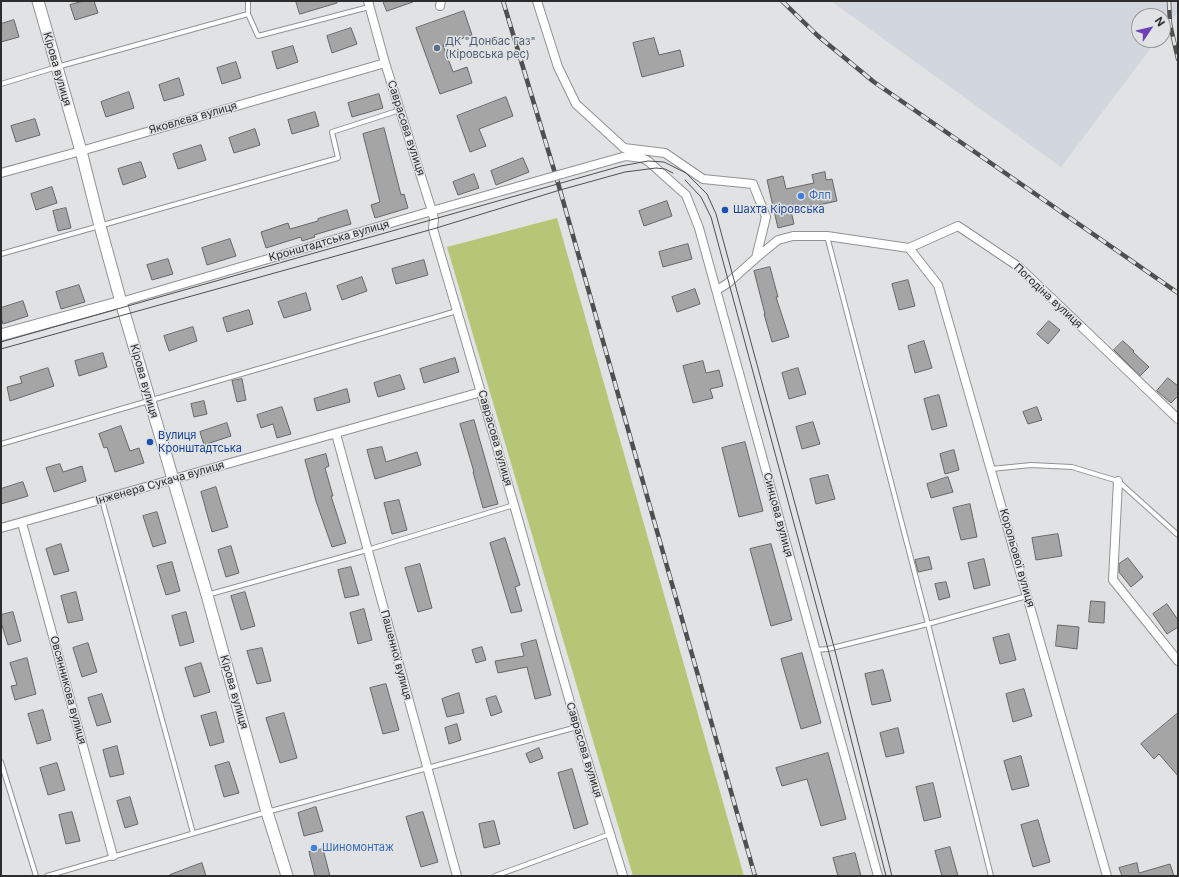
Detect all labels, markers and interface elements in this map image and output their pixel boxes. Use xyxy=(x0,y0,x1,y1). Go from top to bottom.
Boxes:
north arrow xyxy=(1131,8,1171,48)
text: N xyxy=(1152,14,1168,29)
street label: Кірова вулиця xyxy=(40,30,74,108)
place label: ДК "Донбас Газ" (Кіровська рес) xyxy=(445,35,536,61)
marker: ДК "Донбас Газ" (Кіровська рес) xyxy=(432,43,442,53)
street label: Саврасова вулиця xyxy=(384,79,428,177)
street label: Яковлєва вулиця xyxy=(147,99,239,137)
place label: Флп xyxy=(809,189,831,203)
marker: Флп xyxy=(796,191,806,201)
place label: Шахта Кіровська xyxy=(733,203,825,217)
marker: Шахта Кіровська xyxy=(720,205,730,215)
street label: Кронштадтська вулиця xyxy=(267,218,391,264)
street label: Погодіна вулиця xyxy=(1011,261,1085,331)
street label: Кірова вулиця xyxy=(127,342,161,420)
street label: Саврасова вулиця xyxy=(475,389,515,487)
place label: Вулиця Кронштадтська xyxy=(158,429,242,455)
marker: Вулиця Кронштадтська xyxy=(145,437,155,447)
street label: Інженера Сукача вулиця xyxy=(94,458,226,508)
street label: Синцова вулиця xyxy=(760,471,796,559)
street label: Корольової вулиця xyxy=(997,507,1037,609)
street label: Пашенної вулиця xyxy=(378,609,414,701)
street label: Овсянникова вулиця xyxy=(47,634,89,746)
street label: Кірова вулиця xyxy=(217,653,251,731)
street label: Саврасова вулиця xyxy=(563,701,605,799)
place label: Шиномонтаж xyxy=(322,841,394,855)
marker: Шиномонтаж xyxy=(309,843,319,853)

